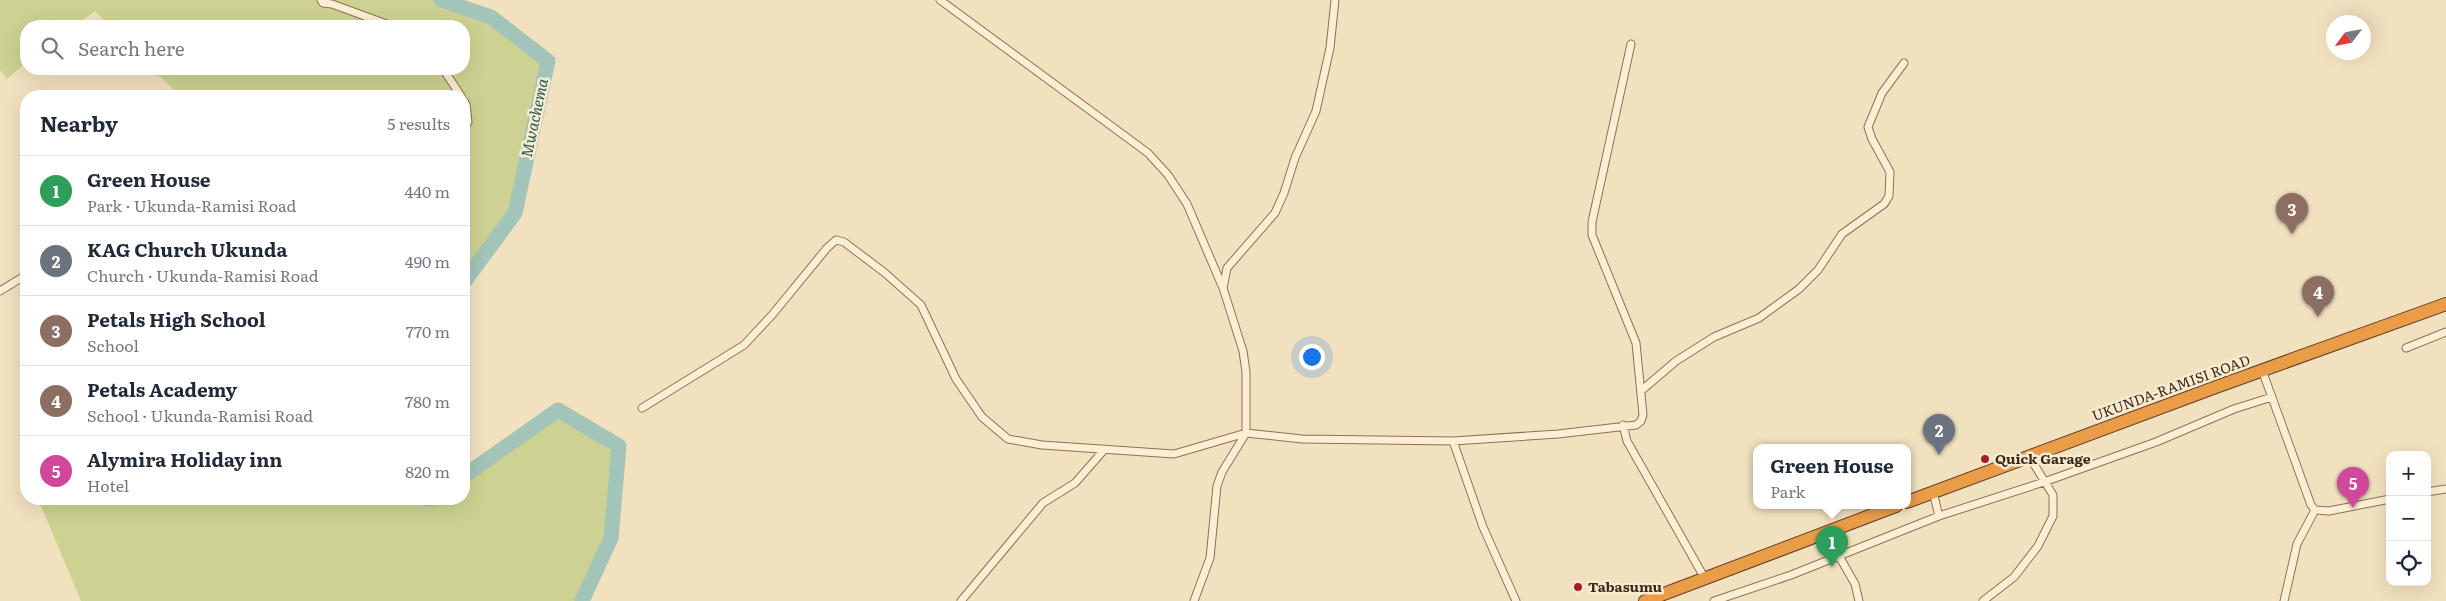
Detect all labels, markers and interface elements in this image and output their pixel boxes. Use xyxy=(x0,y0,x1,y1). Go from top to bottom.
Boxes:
north arrow xyxy=(2326,15,2371,60)
search box xyxy=(20,20,470,75)
icon: search xyxy=(38,34,66,62)
text: Search here xyxy=(78,34,185,62)
water label: Mwachema xyxy=(514,76,553,159)
text: Nearby xyxy=(40,107,118,138)
text: 5 results xyxy=(387,111,450,135)
text: Green House xyxy=(87,165,211,193)
text: 1 xyxy=(53,179,59,203)
text: 440 m xyxy=(404,179,450,203)
text: Park · Ukunda-Ramisi Road xyxy=(87,193,296,217)
pin: 3 xyxy=(2276,193,2308,234)
text: KAG Church Ukunda xyxy=(87,235,287,263)
text: 2 xyxy=(52,249,60,273)
text: 490 m xyxy=(405,249,450,273)
text: Church · Ukunda-Ramisi Road xyxy=(87,263,318,287)
pin: 4 xyxy=(2302,276,2334,317)
text: Petals High School xyxy=(87,305,266,333)
text: 3 xyxy=(52,319,60,343)
text: 770 m xyxy=(406,319,450,343)
text: School xyxy=(87,333,139,357)
your location xyxy=(1299,344,1325,370)
street label: UKUNDA-RAMISI ROAD xyxy=(2089,349,2253,425)
text: Petals Academy xyxy=(87,375,237,403)
text: 4 xyxy=(51,389,61,413)
text: 780 m xyxy=(405,389,450,413)
text: School · Ukunda-Ramisi Road xyxy=(87,403,313,427)
pin: 2 xyxy=(1923,414,1955,455)
popup xyxy=(1753,444,1911,509)
text: Alymira Holiday inn xyxy=(87,445,283,473)
place label: Quick Garage xyxy=(1995,448,2091,468)
text: Green House xyxy=(1770,451,1894,479)
map controls xyxy=(2386,451,2431,586)
button: + xyxy=(2386,451,2431,496)
marker: Quick Garage xyxy=(1979,453,1991,465)
text: 5 xyxy=(52,459,60,483)
text: 820 m xyxy=(405,459,450,483)
pin: 5 xyxy=(2337,467,2369,508)
text: Hotel xyxy=(87,473,129,497)
text: Park xyxy=(1770,479,1805,503)
button: − xyxy=(2386,496,2431,541)
pin: 1 xyxy=(1816,526,1848,567)
button: locate xyxy=(2386,541,2431,586)
place label: Tabasumu xyxy=(1588,576,1663,596)
marker: Tabasumu xyxy=(1572,581,1584,593)

